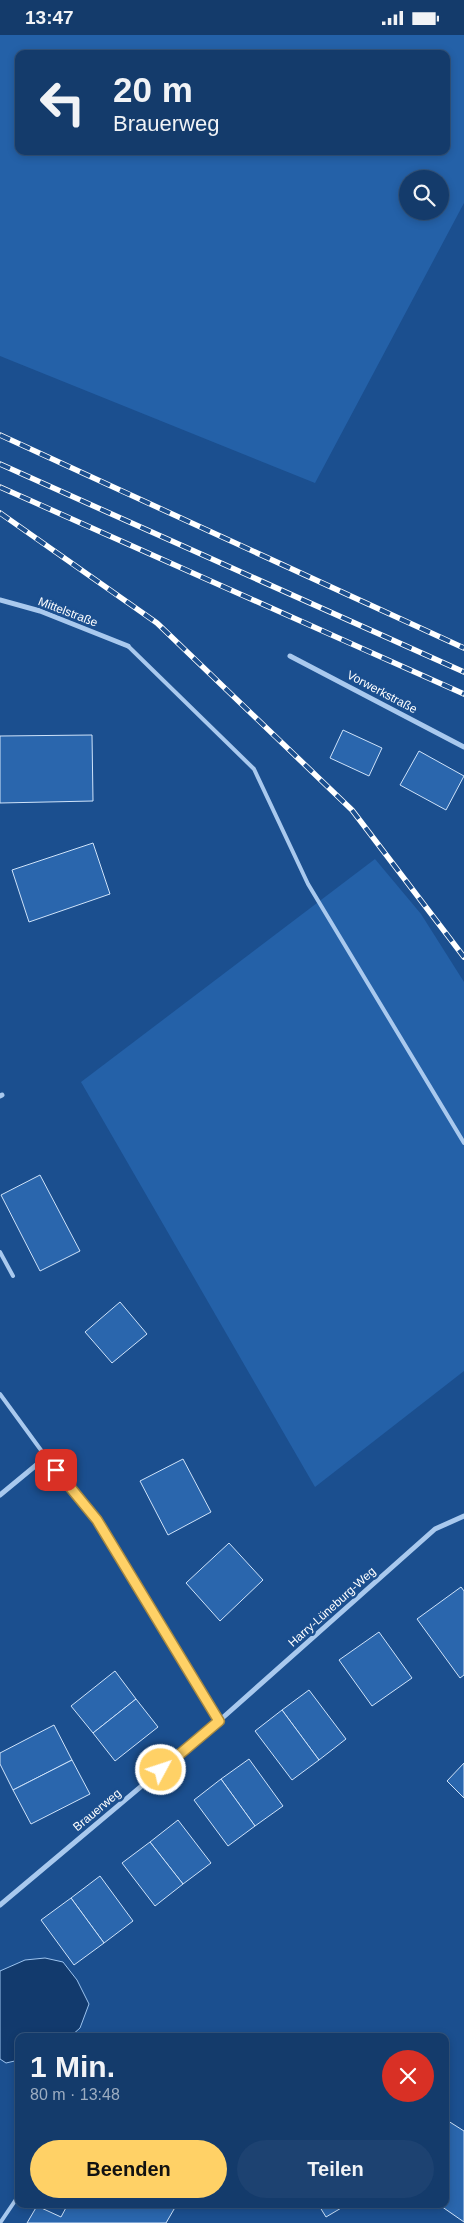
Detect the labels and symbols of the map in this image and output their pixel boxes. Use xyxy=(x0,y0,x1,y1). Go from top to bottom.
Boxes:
street label: Mittelstraße xyxy=(36,594,100,630)
street label: Vorwerkstraße xyxy=(345,668,420,716)
pin xyxy=(35,1449,77,1491)
street label: Harry-Lüneburg-Weg xyxy=(286,1564,378,1650)
position arrow xyxy=(134,1743,186,1795)
street label: Brauerweg xyxy=(70,1786,124,1834)

